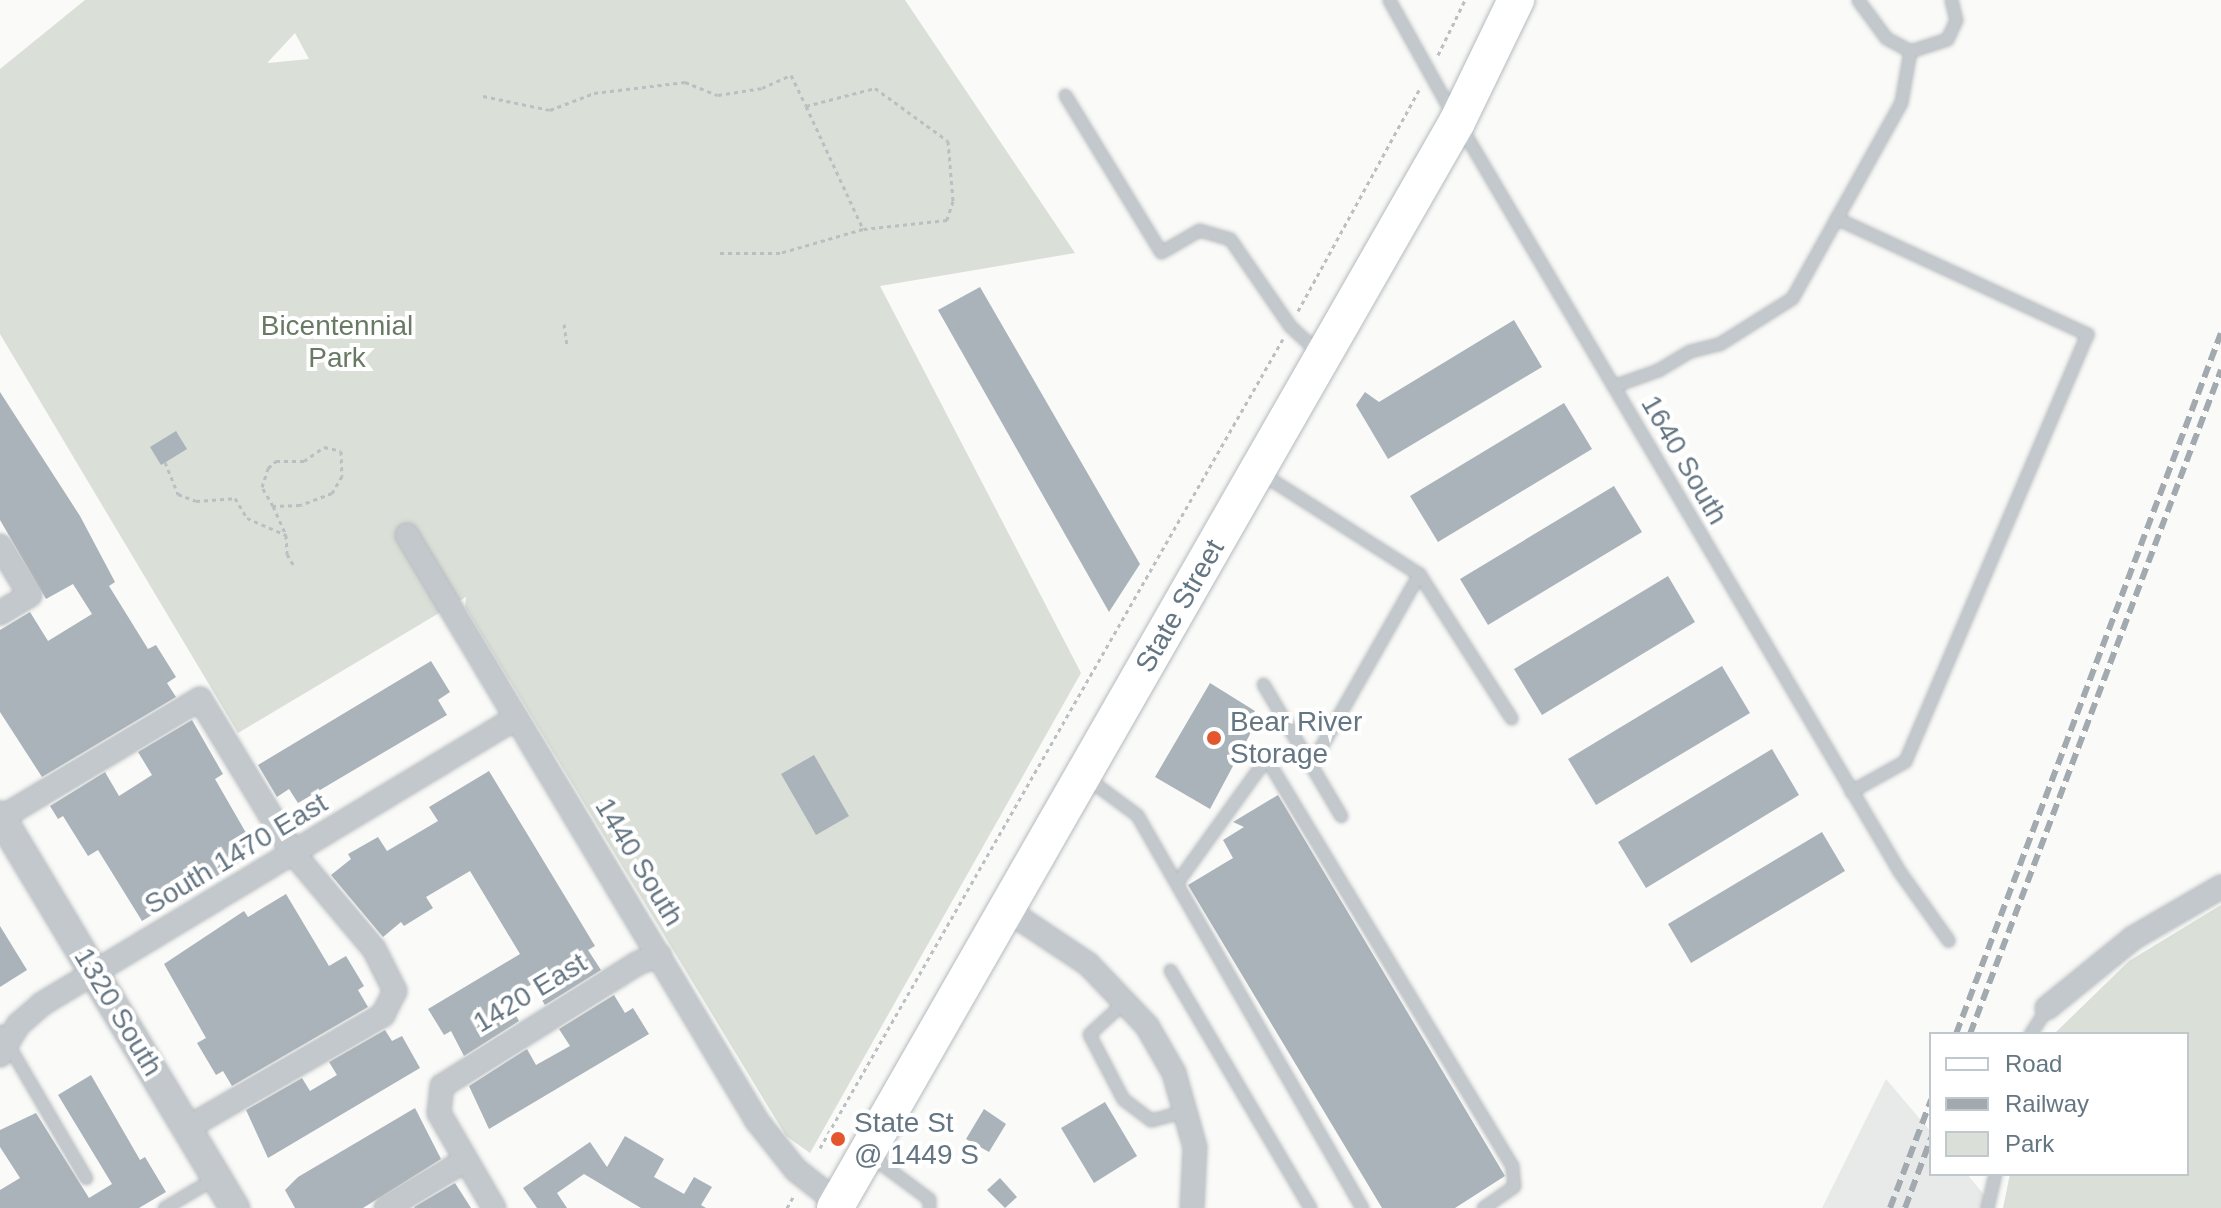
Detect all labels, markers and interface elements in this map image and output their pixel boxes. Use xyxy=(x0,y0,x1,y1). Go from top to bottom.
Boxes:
park label: Bicentennial Park xyxy=(261,309,413,375)
street label: 1640 South xyxy=(1634,390,1734,530)
street label: State Street xyxy=(1128,534,1232,678)
place label: Bear River Storage xyxy=(1230,705,1362,771)
marker: Bear River Storage xyxy=(1205,729,1223,747)
street label: South 1470 East xyxy=(139,786,333,922)
street label: 1440 South xyxy=(588,792,690,932)
street label: 1320 South xyxy=(67,942,169,1082)
street label: 1420 East xyxy=(467,946,593,1040)
legend xyxy=(1929,1032,2189,1176)
text: Road xyxy=(2005,1050,2062,1077)
text: Railway xyxy=(2005,1090,2089,1117)
place label: State St @ 1449 S xyxy=(854,1106,979,1172)
marker: State St @ 1449 S xyxy=(829,1130,847,1148)
text: Park xyxy=(2005,1130,2054,1157)

